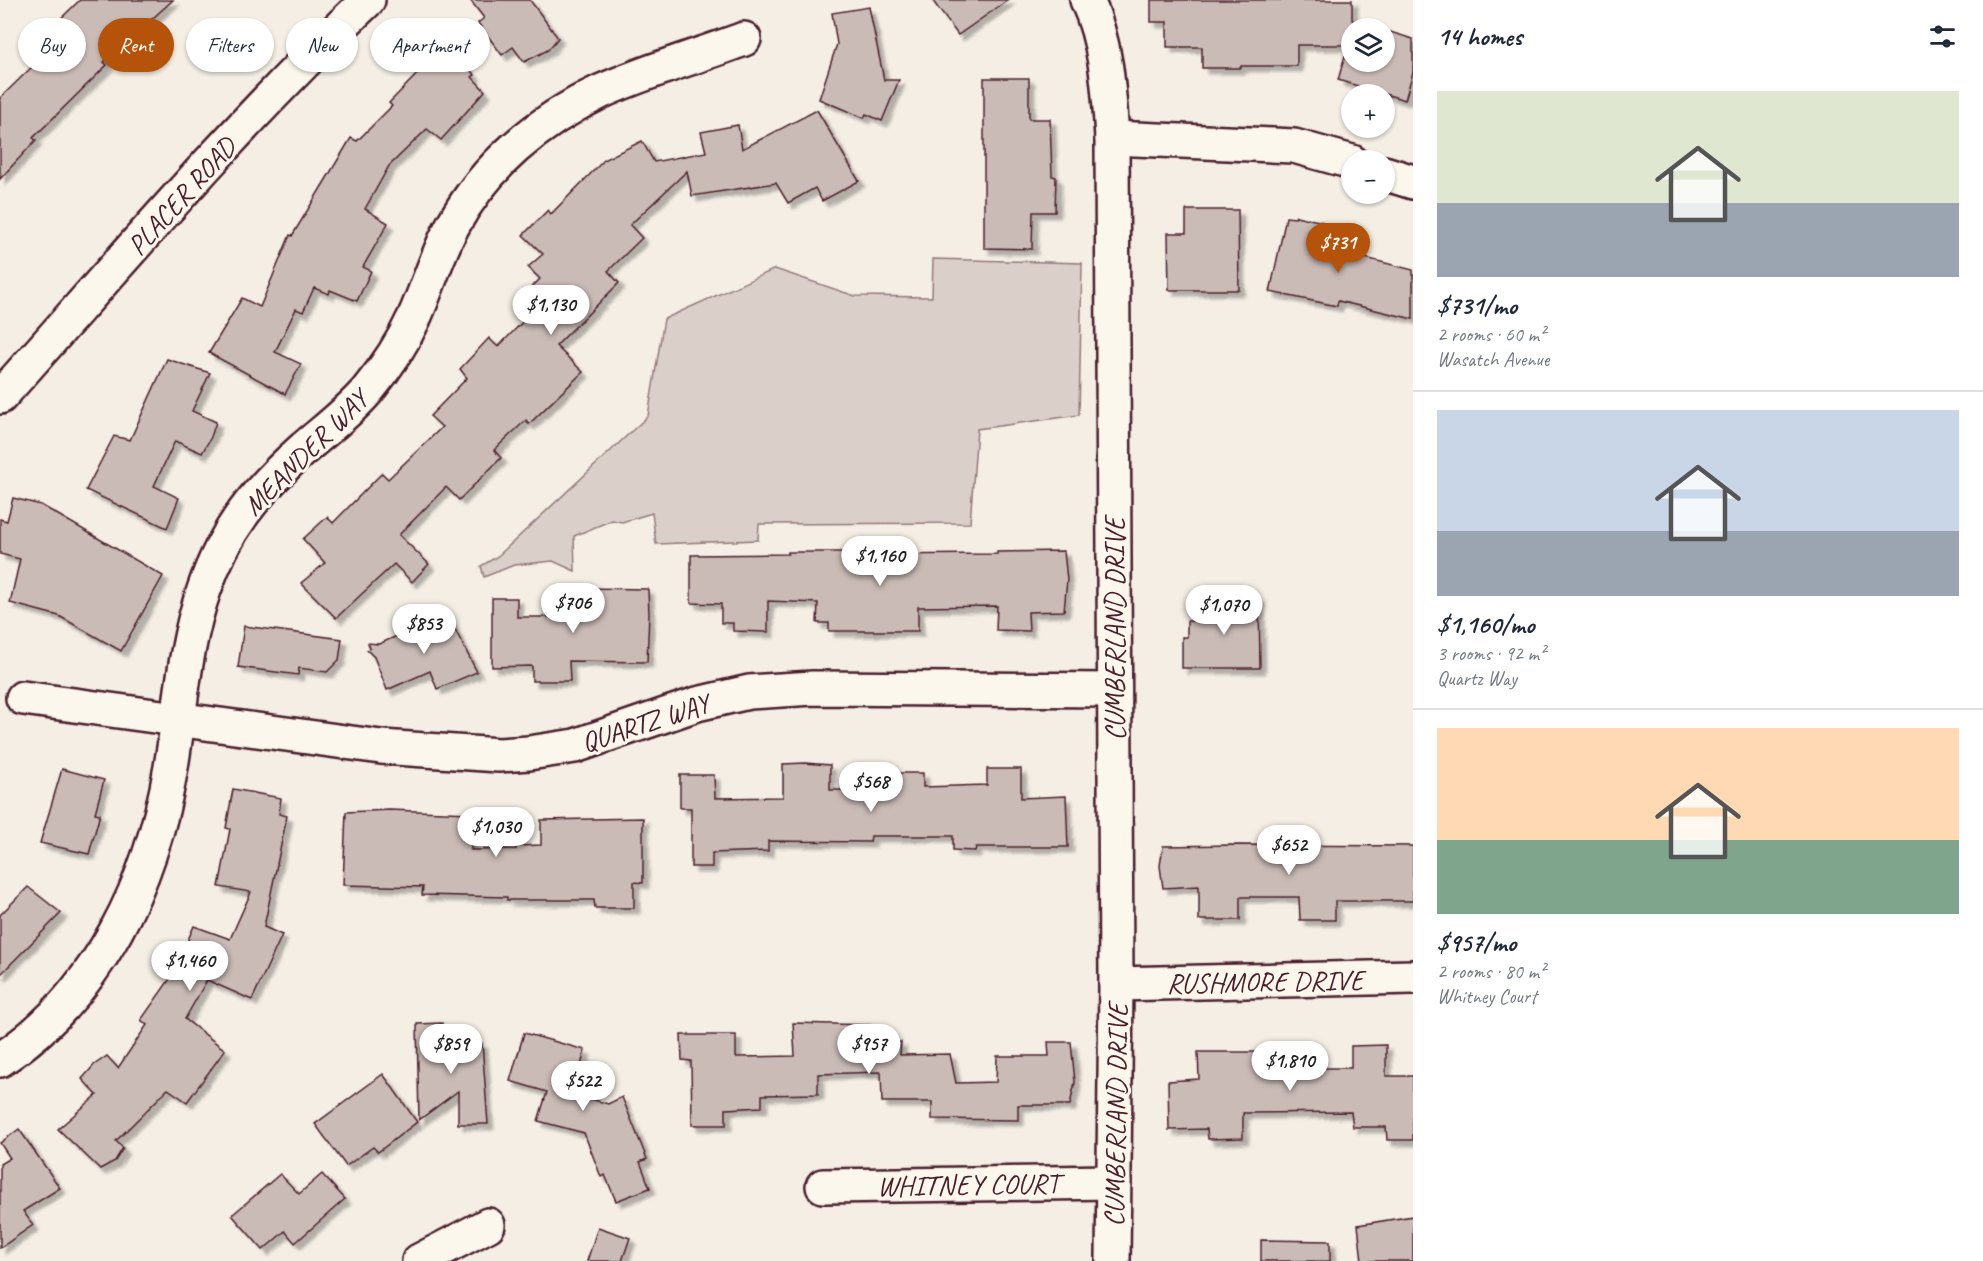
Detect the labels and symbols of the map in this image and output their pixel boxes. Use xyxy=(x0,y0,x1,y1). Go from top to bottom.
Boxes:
street label: PLACER ROAD xyxy=(119,128,245,262)
pin: $731 xyxy=(1302,223,1374,274)
pin: $1,130 xyxy=(502,285,600,336)
street label: MEANDER WAY xyxy=(235,380,378,522)
street label: CUMBERLAND DRIVE xyxy=(1097,514,1132,741)
pin: $1,160 xyxy=(831,536,929,587)
pin: $706 xyxy=(537,583,609,634)
pin: $1,070 xyxy=(1175,585,1273,636)
pin: $853 xyxy=(388,604,460,655)
street label: QUARTZ WAY xyxy=(577,684,717,760)
pin: $568 xyxy=(835,762,907,813)
pin: $1,030 xyxy=(447,807,545,858)
pin: $652 xyxy=(1253,825,1325,876)
pin: $1,460 xyxy=(141,941,239,992)
street label: RUSHMORE DRIVE xyxy=(1166,962,1367,1001)
street label: CUMBERLAND DRIVE xyxy=(1096,1000,1135,1227)
pin: $859 xyxy=(415,1024,487,1075)
pin: $957 xyxy=(833,1024,905,1075)
pin: $1,810 xyxy=(1241,1041,1339,1092)
pin: $522 xyxy=(547,1061,619,1112)
street label: WHITNEY COURT xyxy=(877,1165,1066,1204)

